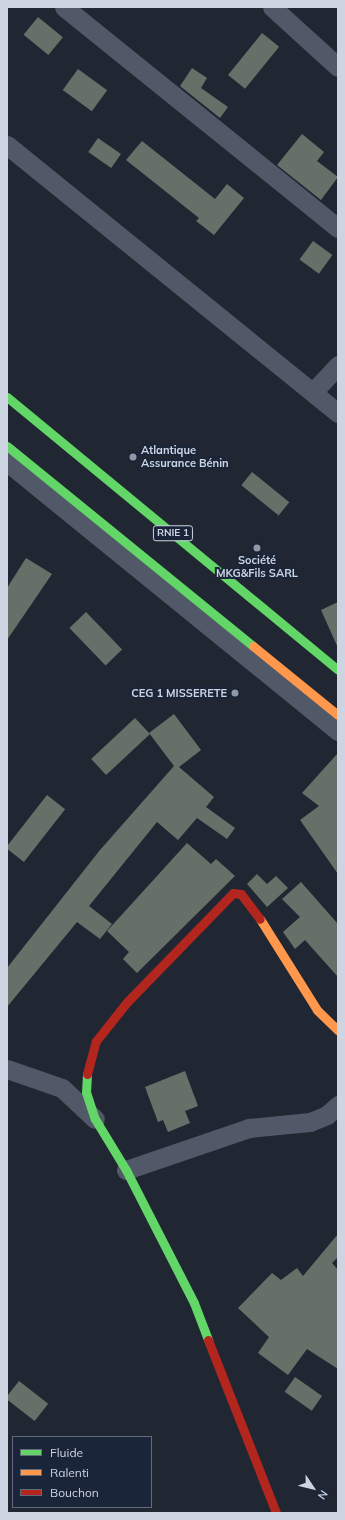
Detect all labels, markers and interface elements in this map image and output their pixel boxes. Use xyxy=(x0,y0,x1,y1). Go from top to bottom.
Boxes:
place label: Atlantique Assurance Bénin xyxy=(141,444,229,470)
marker: Atlantique Assurance Bénin xyxy=(128,452,138,462)
road number: RNIE 1 xyxy=(152,525,194,541)
marker: Société MKG&Fils SARL xyxy=(252,543,262,553)
place label: Société MKG&Fils SARL xyxy=(216,554,298,580)
place label: CEG 1 MISSERETE xyxy=(131,686,227,700)
marker: CEG 1 MISSERETE xyxy=(230,688,240,698)
legend xyxy=(12,1436,152,1508)
text: Fluide xyxy=(50,1445,83,1460)
text: Ralenti xyxy=(50,1465,89,1480)
north arrow xyxy=(293,1468,333,1508)
text: Bouchon xyxy=(50,1485,99,1500)
text: N xyxy=(315,1487,331,1502)

